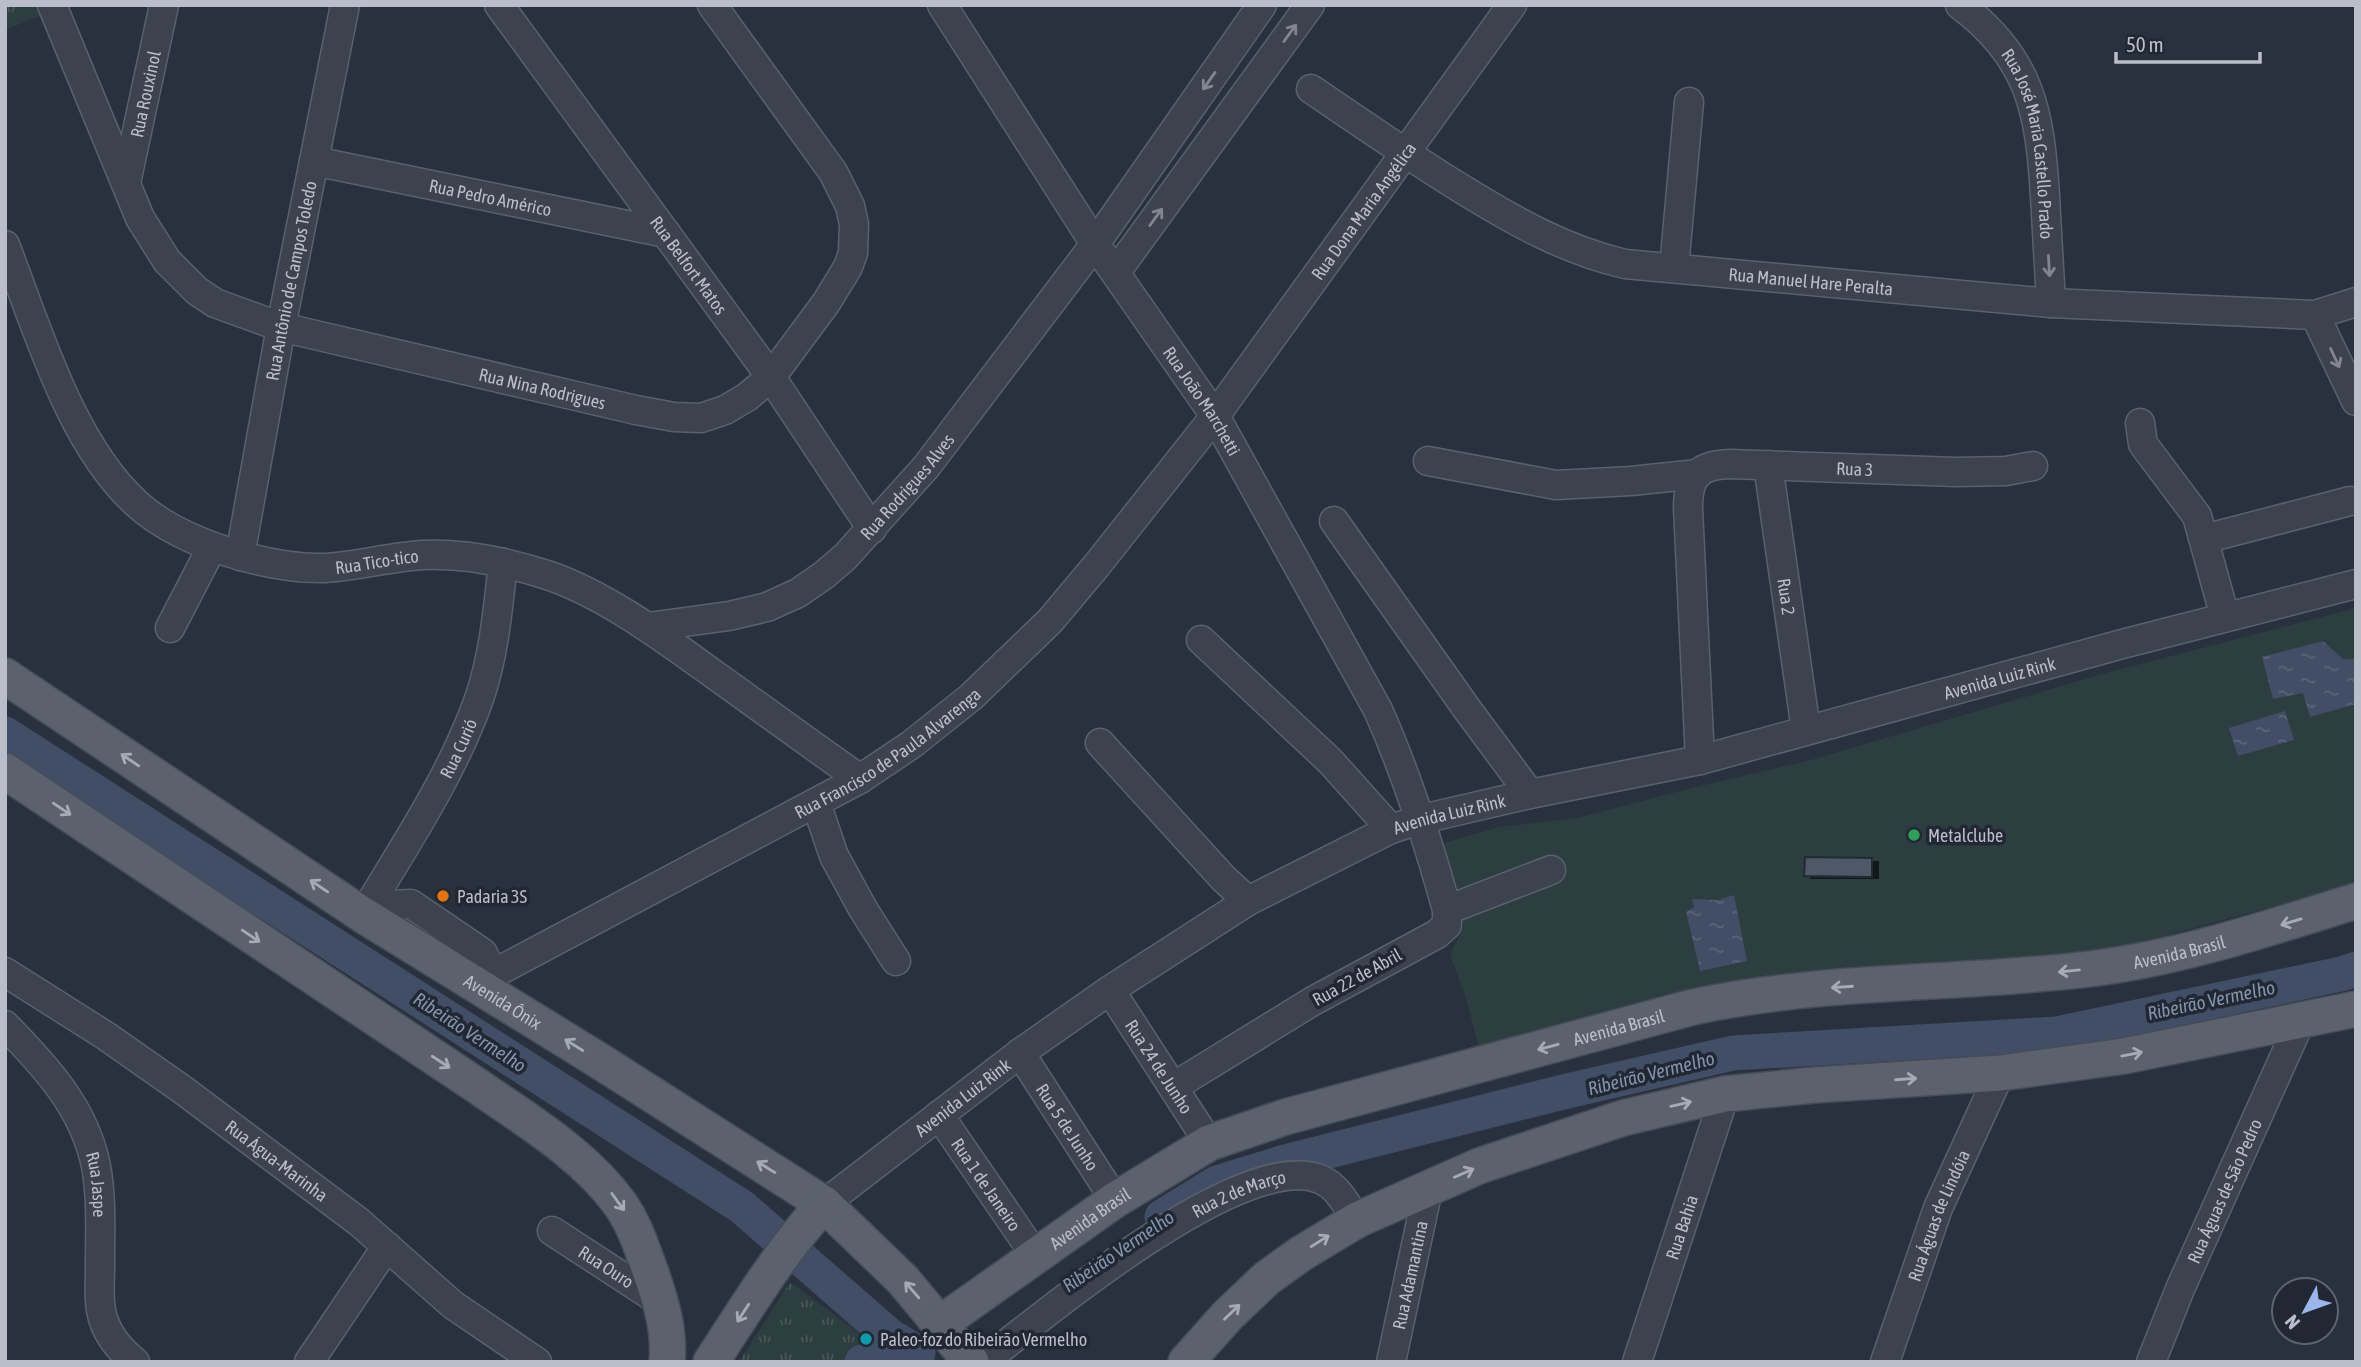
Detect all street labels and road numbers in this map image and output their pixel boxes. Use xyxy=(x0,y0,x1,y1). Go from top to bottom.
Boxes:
street label: Rua José Maria Castello Prado xyxy=(1998,44,2058,240)
street label: Rua Rouxinol xyxy=(126,49,165,139)
street label: Rua Dona Maria Angélica xyxy=(1307,138,1420,284)
street label: Rua Pedro Américo xyxy=(427,174,554,220)
street label: Rua Antônio de Campos Toledo xyxy=(261,179,320,382)
street label: Rua Belfort Matos xyxy=(646,212,732,318)
street label: Rua Manuel Hare Peralta xyxy=(1728,263,1894,299)
street label: Rua João Marchetti xyxy=(1159,342,1245,459)
street label: Rua Nina Rodrigues xyxy=(477,363,608,413)
street label: Rua Rodrigues Alves xyxy=(856,429,958,544)
street label: Rua 3 xyxy=(1836,457,1873,480)
street label: Rua Tico-tico xyxy=(334,545,420,578)
street label: Rua 2 xyxy=(1774,577,1800,616)
street label: Avenida Luiz Rink xyxy=(1941,652,2058,703)
street label: Rua Francisco de Paula Alvarenga xyxy=(791,683,985,822)
street label: Rua Curió xyxy=(435,716,481,782)
street label: Avenida Luiz Rink xyxy=(1390,789,1508,838)
street label: Avenida Brasil xyxy=(2132,931,2228,972)
street label: Rua 22 de Abril xyxy=(1309,944,1405,1010)
street label: Avenida Ônix xyxy=(460,970,546,1033)
street label: Avenida Brasil xyxy=(1571,1005,1667,1049)
street label: Rua 24 de Junho xyxy=(1121,1016,1197,1117)
street label: Avenida Luiz Rink xyxy=(911,1054,1015,1141)
street label: Rua 5 de Junho xyxy=(1032,1080,1103,1174)
street label: Rua Água-Marinha xyxy=(222,1115,332,1206)
street label: Rua Águas de São Pedro xyxy=(2182,1115,2266,1267)
street label: Rua 1 de Janeiro xyxy=(947,1134,1026,1235)
street label: Rua Águas de Lindóia xyxy=(1903,1146,1974,1284)
street label: Rua Jaspe xyxy=(82,1149,111,1218)
street label: Rua 2 de Março xyxy=(1188,1166,1287,1222)
street label: Avenida Brasil xyxy=(1045,1183,1134,1254)
street label: Rua Bahia xyxy=(1661,1192,1702,1262)
street label: Rua Adamantina xyxy=(1388,1219,1431,1331)
street label: Rua Ouro xyxy=(575,1241,638,1292)

